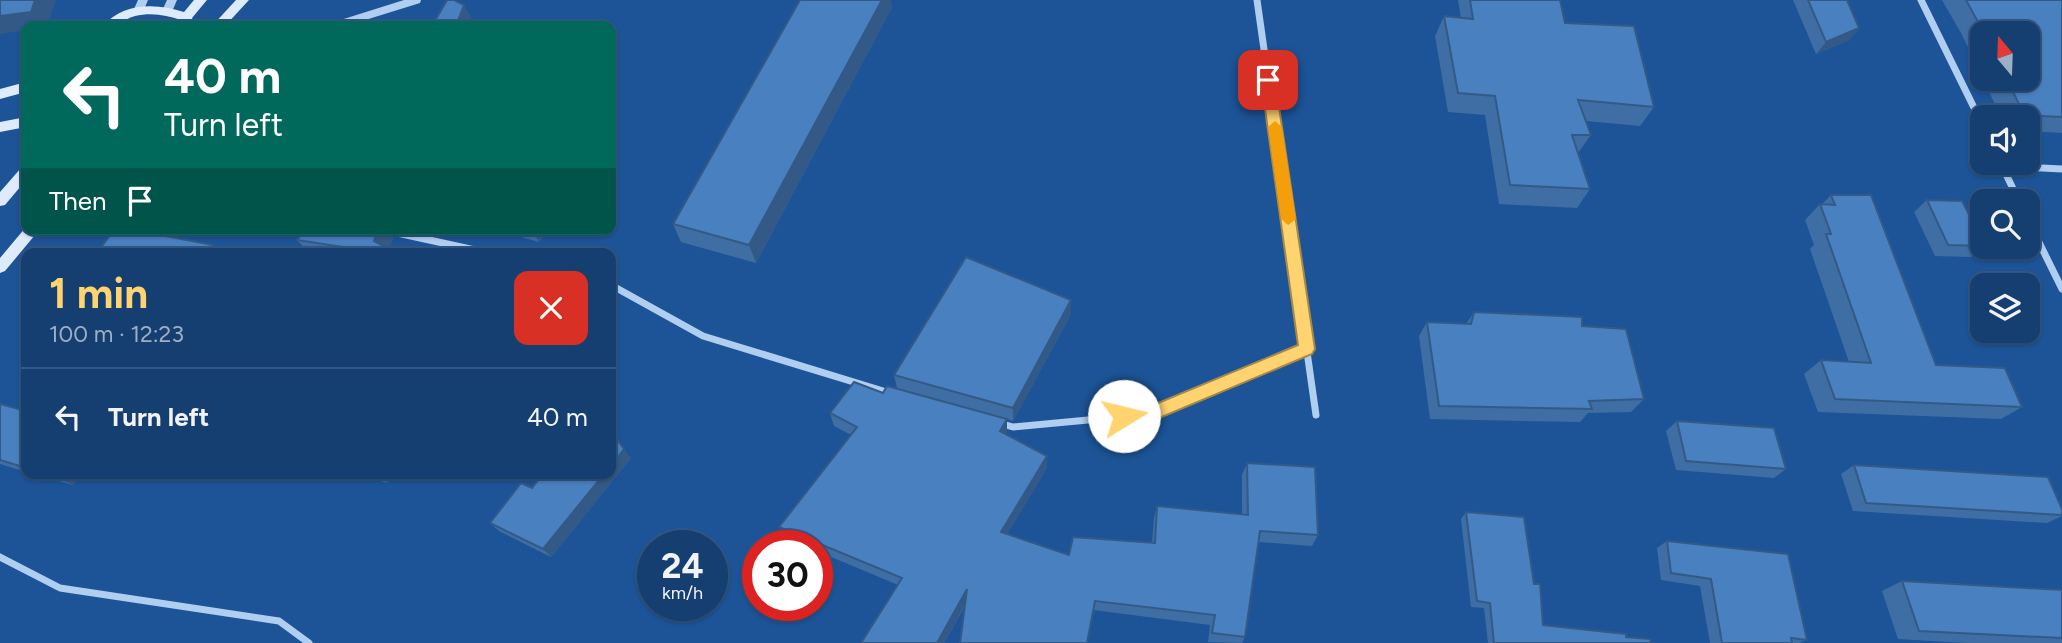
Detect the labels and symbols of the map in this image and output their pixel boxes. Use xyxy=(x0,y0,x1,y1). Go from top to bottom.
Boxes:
north arrow xyxy=(1970,21,2040,91)
pin xyxy=(1238,50,1298,110)
position arrow xyxy=(1087,379,1161,453)
speed limit sign: 30 xyxy=(742,530,833,621)

